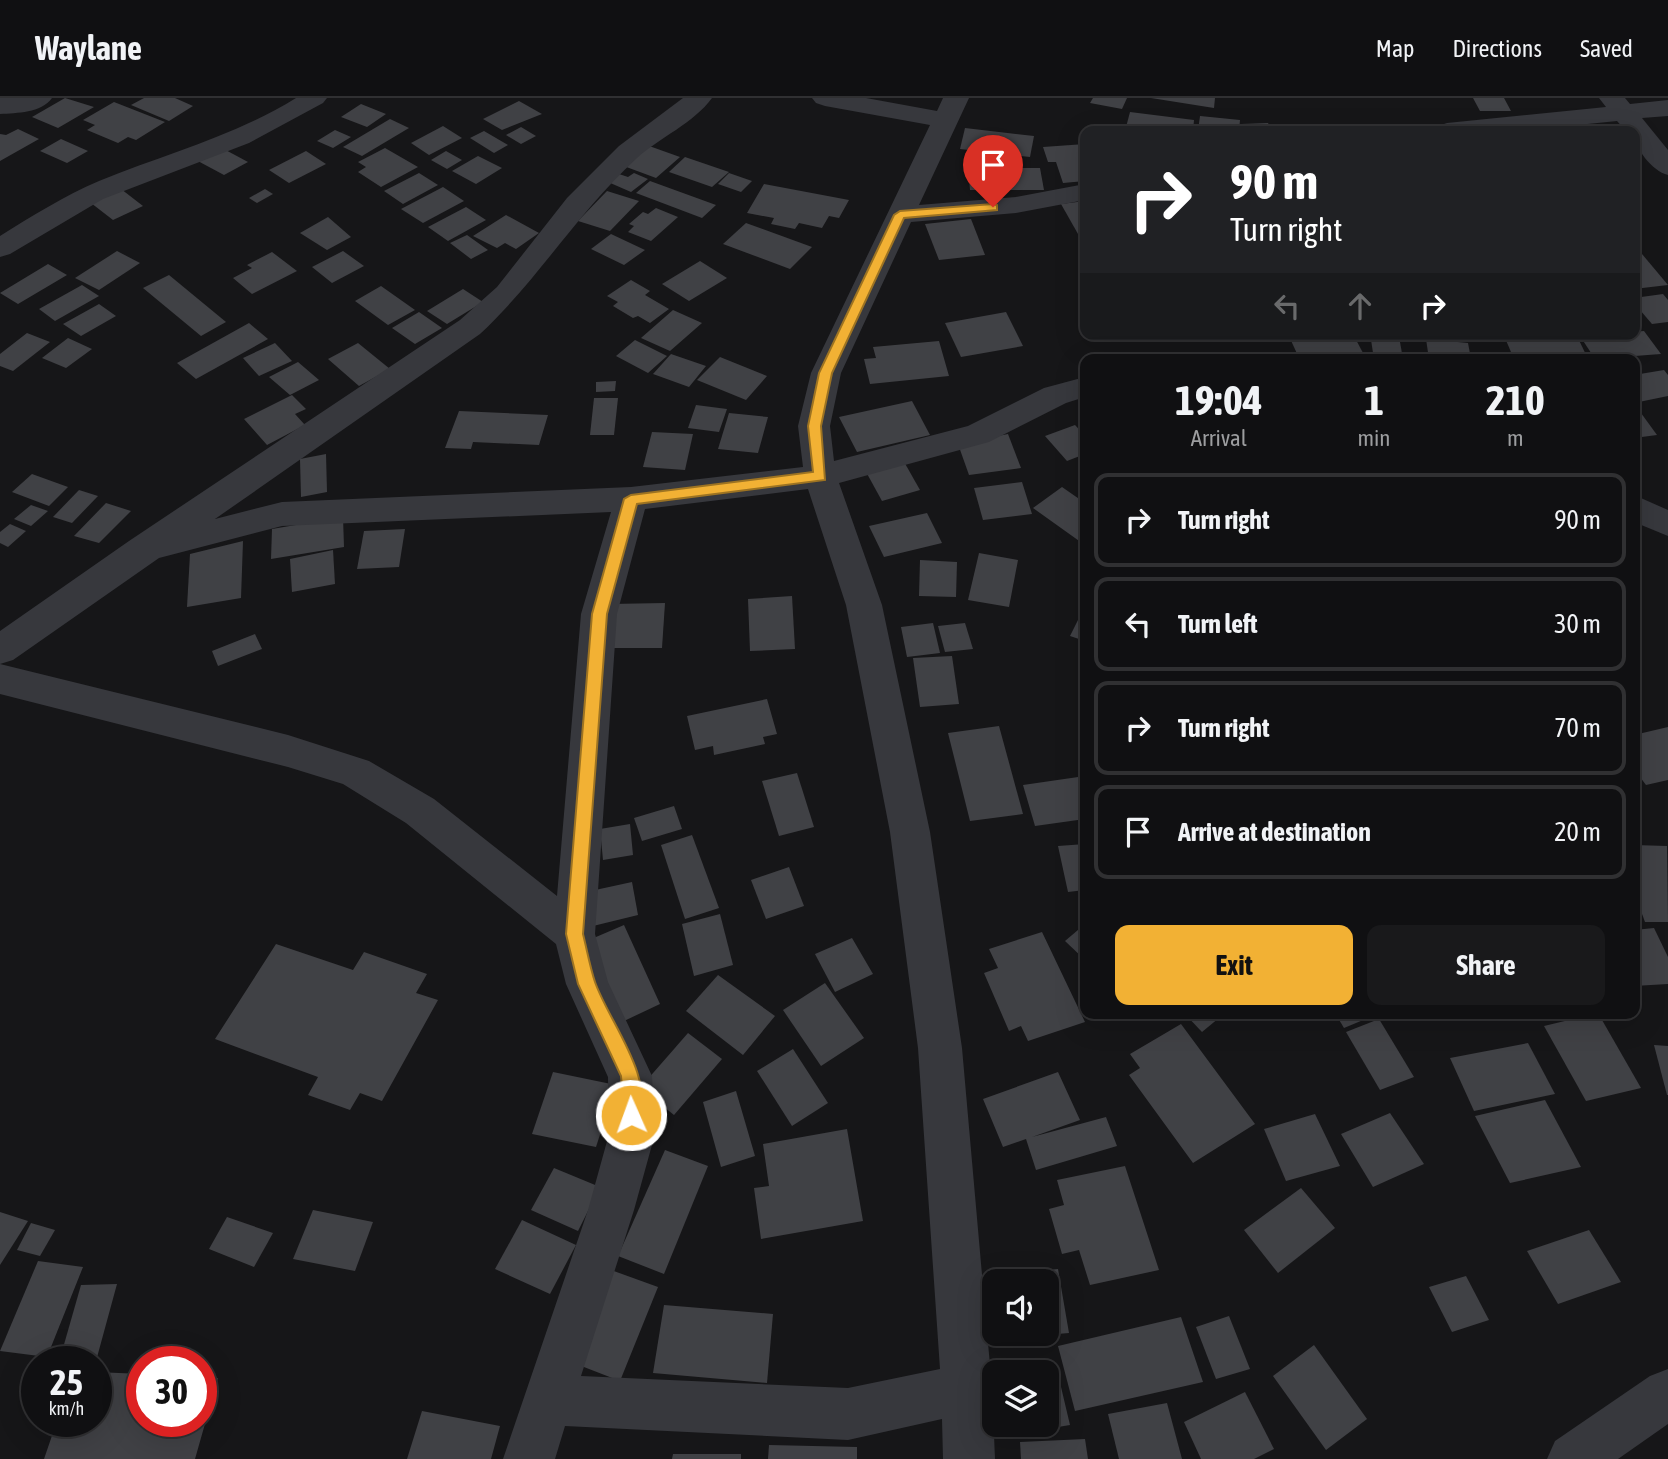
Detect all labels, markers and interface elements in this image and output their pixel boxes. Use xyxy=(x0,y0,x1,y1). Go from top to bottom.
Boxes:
text: Waylane xyxy=(35,29,142,67)
text: Map xyxy=(1376,35,1414,62)
text: Directions xyxy=(1452,35,1542,62)
text: Saved xyxy=(1580,35,1633,62)
pin xyxy=(963,135,1023,207)
icon: arrive xyxy=(974,146,1012,184)
text: 90 m xyxy=(1230,153,1318,209)
icon: right xyxy=(1115,154,1206,245)
text: Turn right xyxy=(1230,211,1343,248)
icon: left xyxy=(1268,287,1306,325)
icon: ahead xyxy=(1341,287,1379,325)
icon: right xyxy=(1414,287,1452,325)
text: 19:04 xyxy=(1175,376,1262,424)
text: 1 xyxy=(1364,376,1384,424)
text: 210 xyxy=(1486,376,1545,424)
text: Arrival xyxy=(1191,425,1247,451)
text: min xyxy=(1358,425,1391,451)
text: m xyxy=(1507,425,1524,451)
icon: right xyxy=(1119,501,1157,539)
text: Turn right xyxy=(1178,505,1269,535)
text: 90 m xyxy=(1554,505,1601,535)
icon: left xyxy=(1119,605,1157,643)
text: Turn left xyxy=(1178,609,1258,639)
text: 30 m xyxy=(1554,609,1601,639)
icon: right xyxy=(1119,709,1157,747)
text: Turn right xyxy=(1178,713,1269,743)
text: 70 m xyxy=(1554,713,1601,743)
icon: arrive xyxy=(1119,813,1157,851)
text: Arrive at destination xyxy=(1178,817,1371,847)
text: 20 m xyxy=(1554,817,1601,847)
button: Exit xyxy=(1115,925,1353,1005)
button: Share xyxy=(1367,925,1605,1005)
position arrow xyxy=(594,1078,668,1152)
map controls xyxy=(982,1269,1059,1437)
button: sound xyxy=(982,1269,1059,1346)
speed limit sign: 30 xyxy=(126,1346,217,1437)
button: layers xyxy=(982,1360,1059,1437)
text: 25 xyxy=(50,1362,83,1402)
text: km/h xyxy=(49,1398,84,1419)

